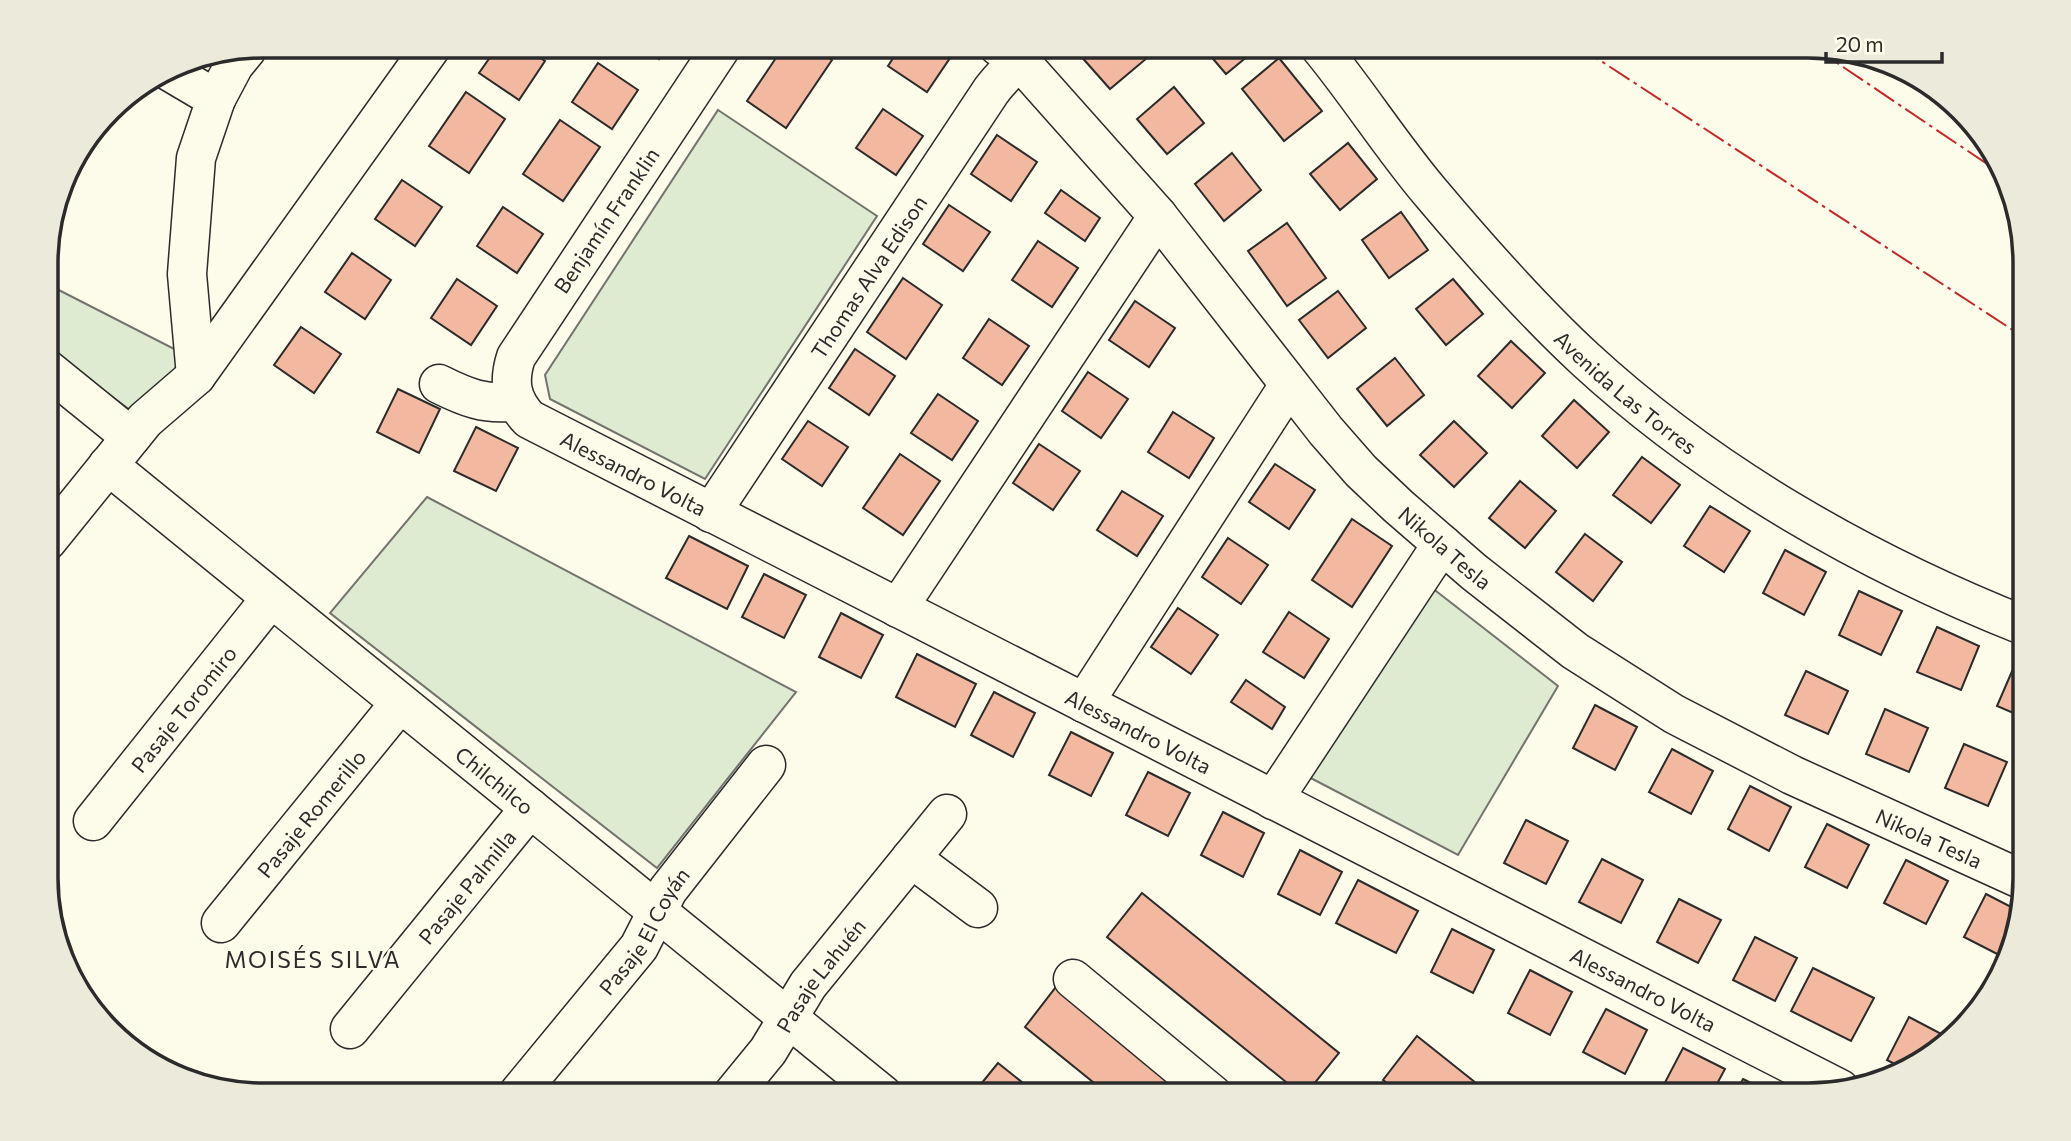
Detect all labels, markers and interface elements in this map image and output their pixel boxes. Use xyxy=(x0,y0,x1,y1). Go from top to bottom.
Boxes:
scale bar xyxy=(1826,21,1941,65)
text: 20 m xyxy=(1836,31,1884,56)
street label: Benjamín Franklin xyxy=(548,143,664,297)
street label: Thomas Alva Edison xyxy=(805,190,931,363)
street label: Avenida Las Torres xyxy=(1550,325,1702,458)
street label: Alessandro Volta xyxy=(557,425,711,520)
street label: Nikola Tesla xyxy=(1394,500,1497,594)
street label: Pasaje Toromiro xyxy=(125,640,241,777)
street label: Alessandro Volta xyxy=(1062,683,1216,778)
street label: Chilchilco xyxy=(451,741,539,819)
street label: Pasaje Romerillo xyxy=(251,744,370,882)
street label: Nikola Tesla xyxy=(1872,803,1986,872)
street label: Pasaje Palmilla xyxy=(412,824,520,949)
street label: Pasaje El Coyán xyxy=(593,862,694,999)
street label: Pasaje Lahuén xyxy=(770,913,870,1036)
street label: Alessandro Volta xyxy=(1567,941,1721,1036)
district label: MOISÉS SILVA xyxy=(224,945,402,973)

